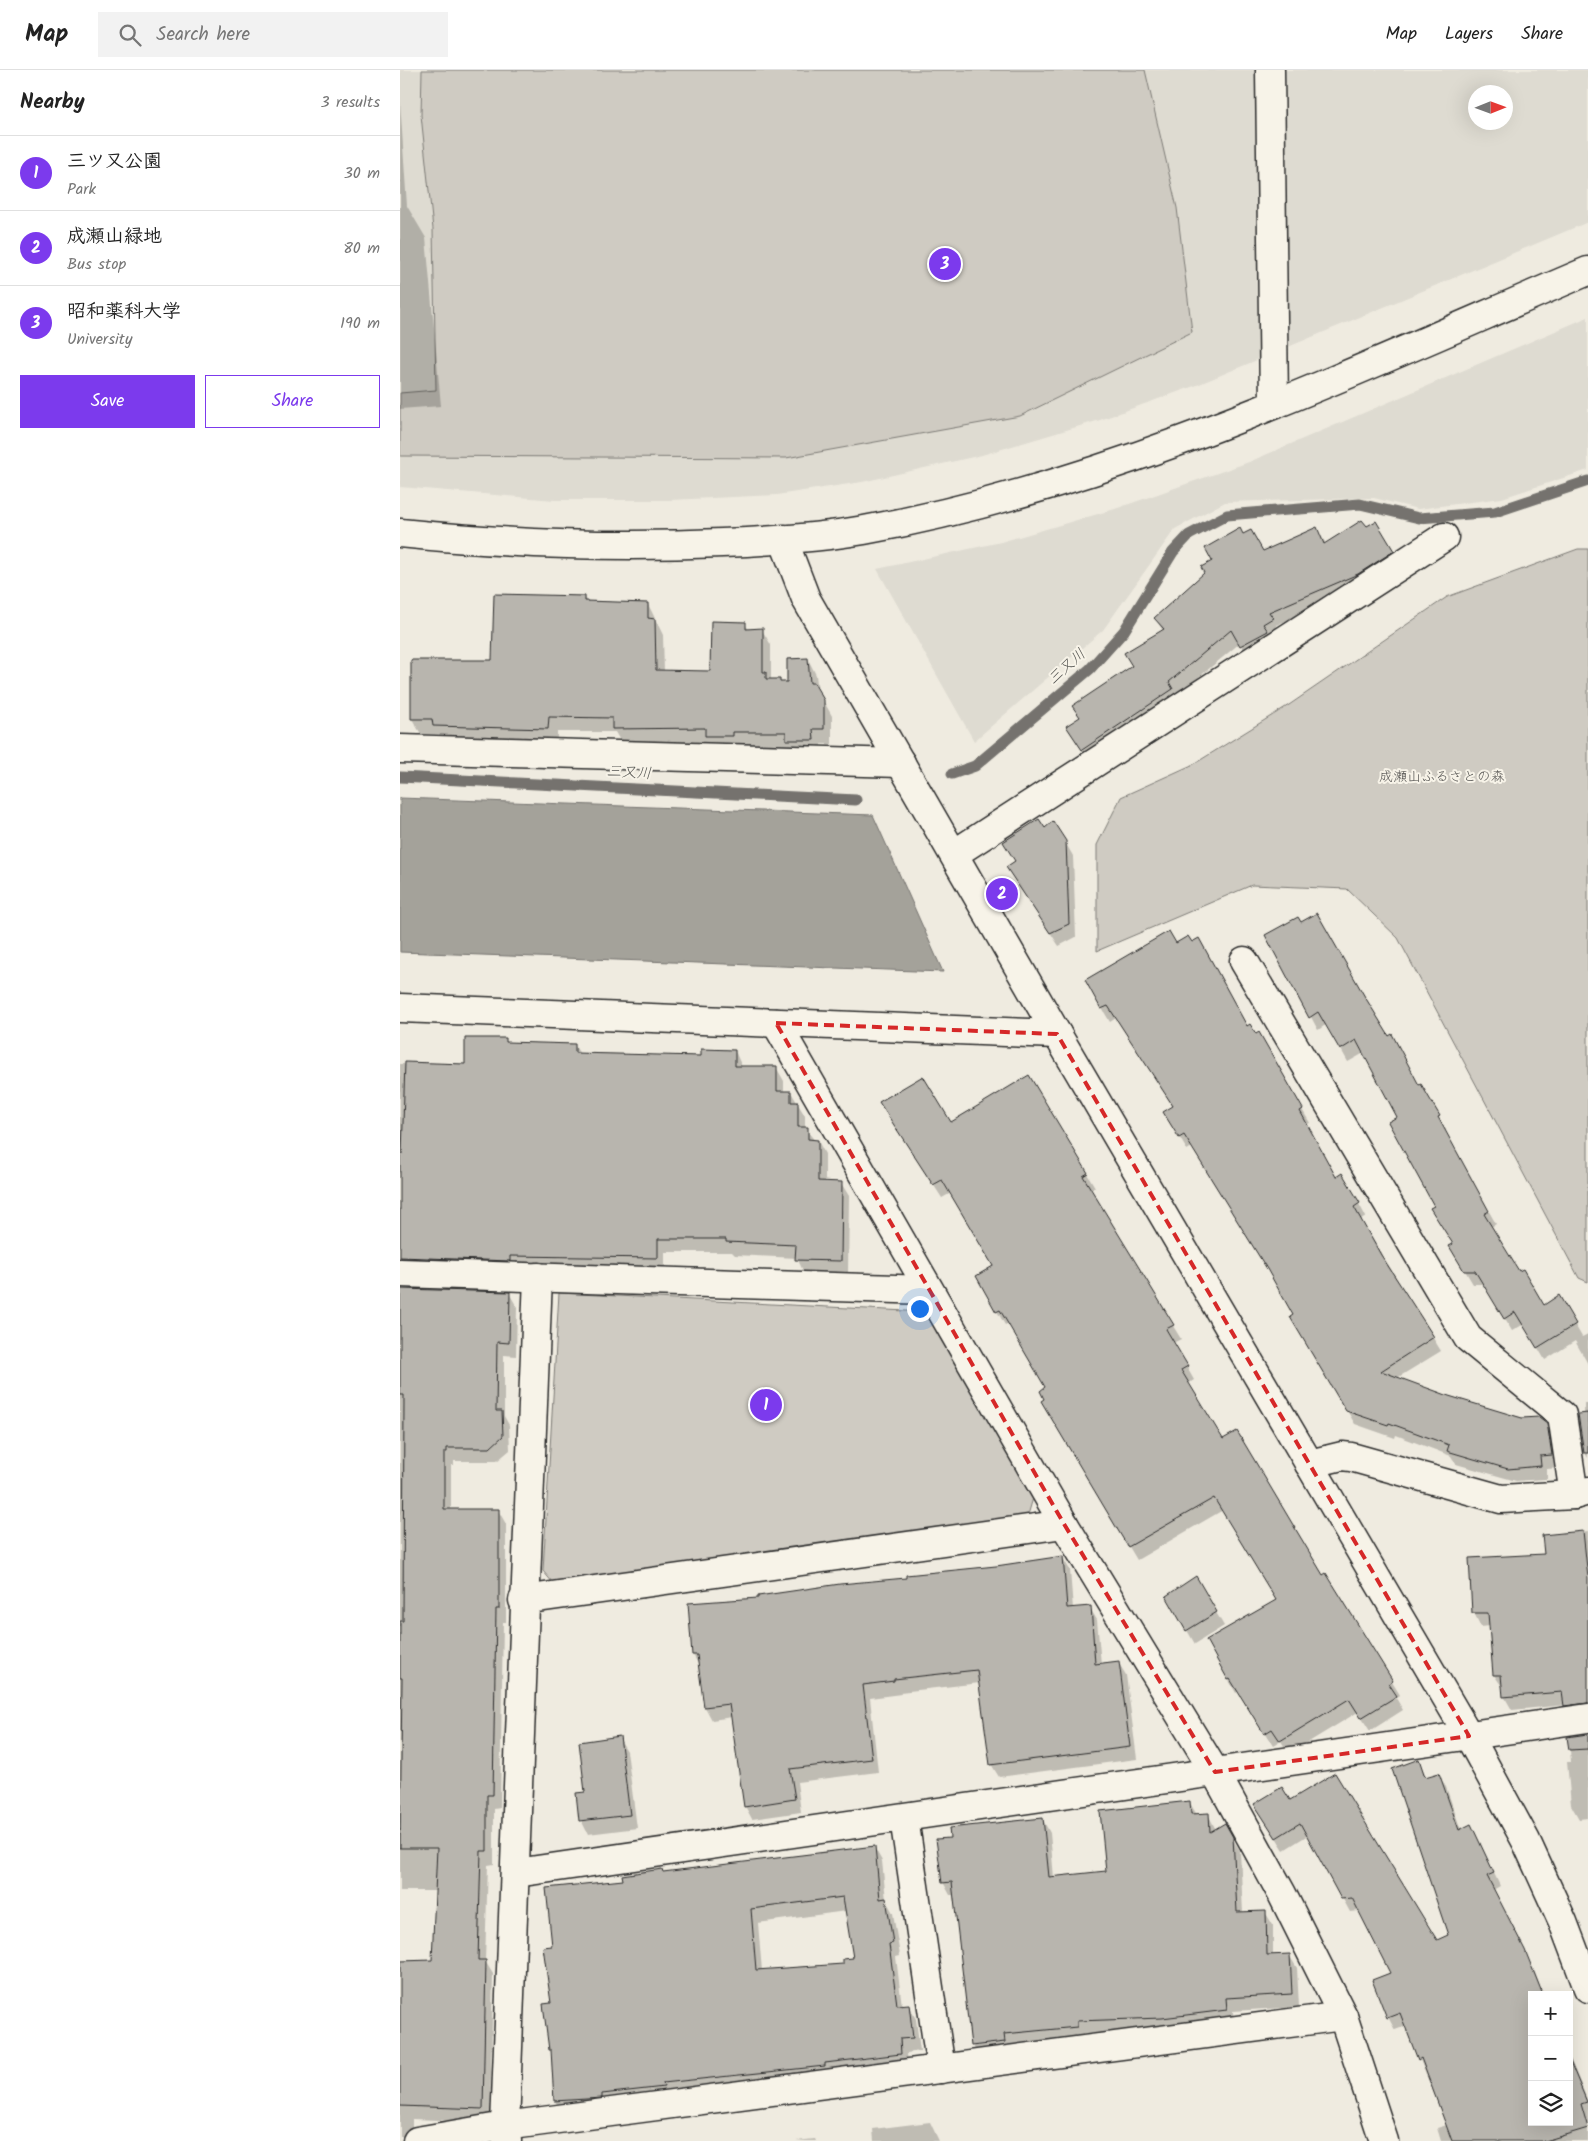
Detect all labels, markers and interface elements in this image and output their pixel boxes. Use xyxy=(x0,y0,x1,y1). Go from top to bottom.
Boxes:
search box xyxy=(98,12,448,57)
text: Map xyxy=(25,15,68,54)
text: Search here xyxy=(156,20,250,50)
text: Map xyxy=(1386,20,1417,49)
text: Layers xyxy=(1445,20,1493,49)
text: Share xyxy=(1521,20,1563,49)
icon: search xyxy=(116,21,144,49)
north arrow xyxy=(1468,85,1513,130)
text: Nearby xyxy=(20,86,85,119)
text: 3 results xyxy=(321,90,380,115)
text: 三ツ又公園 xyxy=(67,147,162,177)
text: 1 xyxy=(34,161,38,186)
text: 30 m xyxy=(344,161,380,186)
text: Park xyxy=(67,177,96,202)
text: 成瀬山緑地 xyxy=(67,222,162,252)
text: 2 xyxy=(31,236,41,261)
text: 80 m xyxy=(343,236,380,261)
pin: 3 xyxy=(929,245,961,283)
text: Bus stop xyxy=(67,252,126,277)
text: 昭和薬科大学 xyxy=(67,297,181,327)
text: 3 xyxy=(32,311,40,336)
text: 190 m xyxy=(340,311,380,336)
text: University xyxy=(67,327,132,352)
button: Save xyxy=(20,375,195,428)
button: Share xyxy=(205,375,380,428)
water label: 三又川 xyxy=(1042,643,1092,691)
water label: 三又川 xyxy=(606,760,652,786)
park label: 成瀬山ふるさとの森 xyxy=(1379,766,1505,788)
pin: 2 xyxy=(986,875,1018,913)
your location xyxy=(907,1296,933,1322)
pin: 1 xyxy=(750,1386,782,1424)
map controls xyxy=(1528,1991,1573,2126)
button: + xyxy=(1528,1991,1573,2036)
button: − xyxy=(1528,2036,1573,2081)
button: layers xyxy=(1528,2081,1573,2126)

